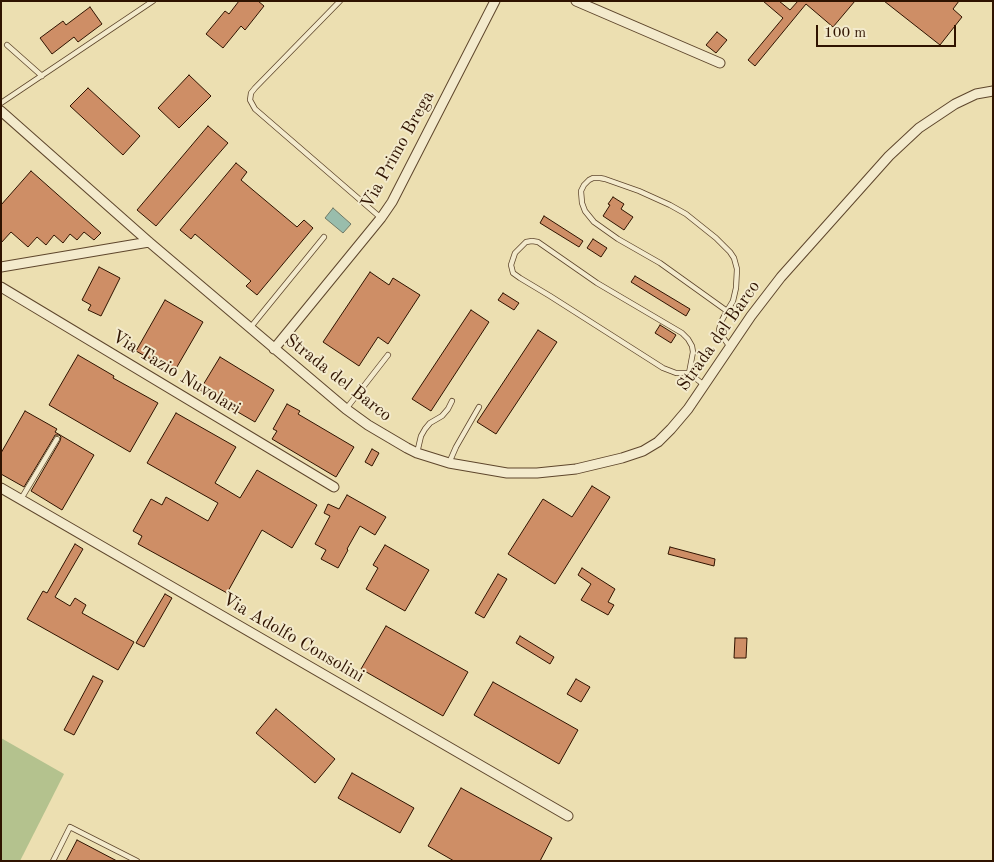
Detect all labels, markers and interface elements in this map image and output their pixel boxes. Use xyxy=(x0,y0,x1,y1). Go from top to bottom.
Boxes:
scale bar xyxy=(819,15,959,47)
text: 100 m xyxy=(824,26,866,41)
street label: Via Primo Brega xyxy=(357,87,439,213)
street label: Strada del Barco xyxy=(673,277,765,395)
street label: Via Tazio Nuvolari xyxy=(108,326,244,420)
street label: Strada del Barco xyxy=(280,329,396,427)
street label: Via Adolfo Consolini xyxy=(218,589,368,687)

